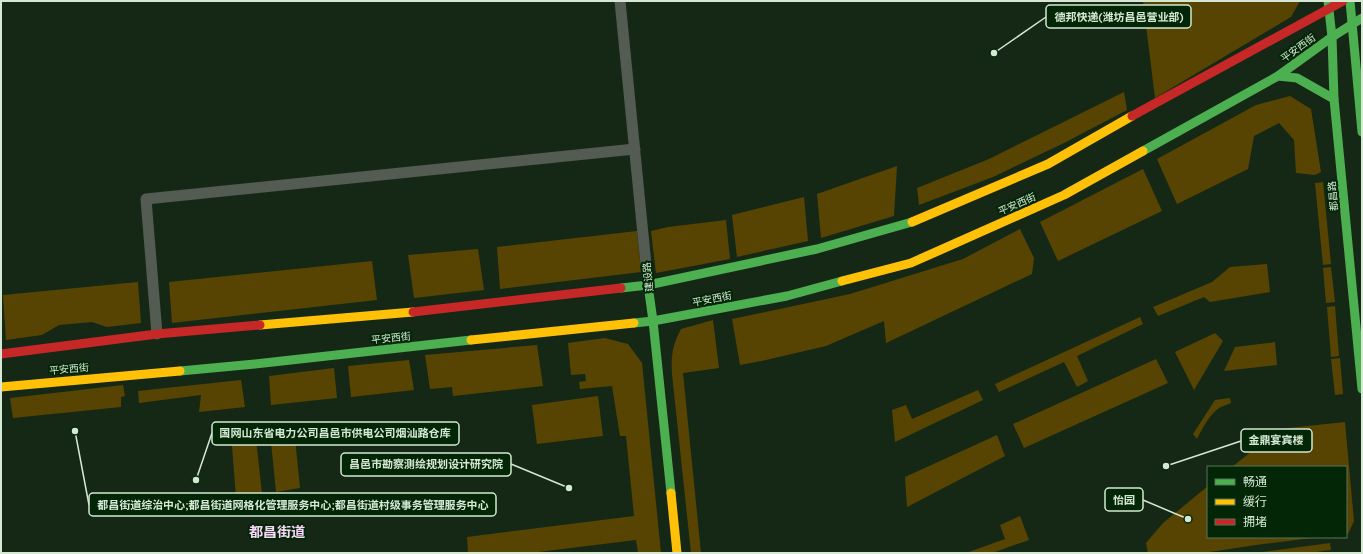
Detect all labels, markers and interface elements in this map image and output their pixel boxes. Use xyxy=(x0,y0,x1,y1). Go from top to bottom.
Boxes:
callout: 德邦快递(潍坊昌邑营业部) xyxy=(1046,5,1191,28)
text: 德邦快递(潍坊昌邑营业部) xyxy=(1055,10,1183,24)
street label: 平安西街 xyxy=(1278,31,1318,65)
street label: 都昌路 xyxy=(1325,180,1341,212)
street label: 平安西街 xyxy=(996,190,1038,218)
street label: 建设路 xyxy=(640,261,656,293)
street label: 平安西街 xyxy=(691,289,733,309)
street label: 平安西街 xyxy=(370,329,412,347)
street label: 平安西街 xyxy=(49,361,89,377)
callout: 国网山东省电力公司昌邑市供电公司烟汕路仓库 xyxy=(212,422,459,445)
text: 国网山东省电力公司昌邑市供电公司烟汕路仓库 xyxy=(220,426,451,440)
callout: 金鼎宴宾楼 xyxy=(1241,429,1312,452)
text: 金鼎宴宾楼 xyxy=(1249,433,1304,447)
callout: 昌邑市勘察测绘规划设计研究院 xyxy=(341,453,511,476)
text: 昌邑市勘察测绘规划设计研究院 xyxy=(349,457,503,471)
legend xyxy=(1207,466,1347,538)
text: 畅通 xyxy=(1243,474,1267,489)
callout: 怡园 xyxy=(1105,488,1143,511)
callout: 都昌街道综治中心;都昌街道网格化管理服务中心;都昌街道村级事务管理服务中心 xyxy=(89,493,496,516)
text: 怡园 xyxy=(1113,493,1135,507)
text: 缓行 xyxy=(1243,494,1267,509)
text: 都昌街道综治中心;都昌街道网格化管理服务中心;都昌街道村级事务管理服务中心 xyxy=(97,498,489,512)
text: 拥堵 xyxy=(1243,514,1267,529)
district label: 都昌街道 xyxy=(249,523,305,541)

